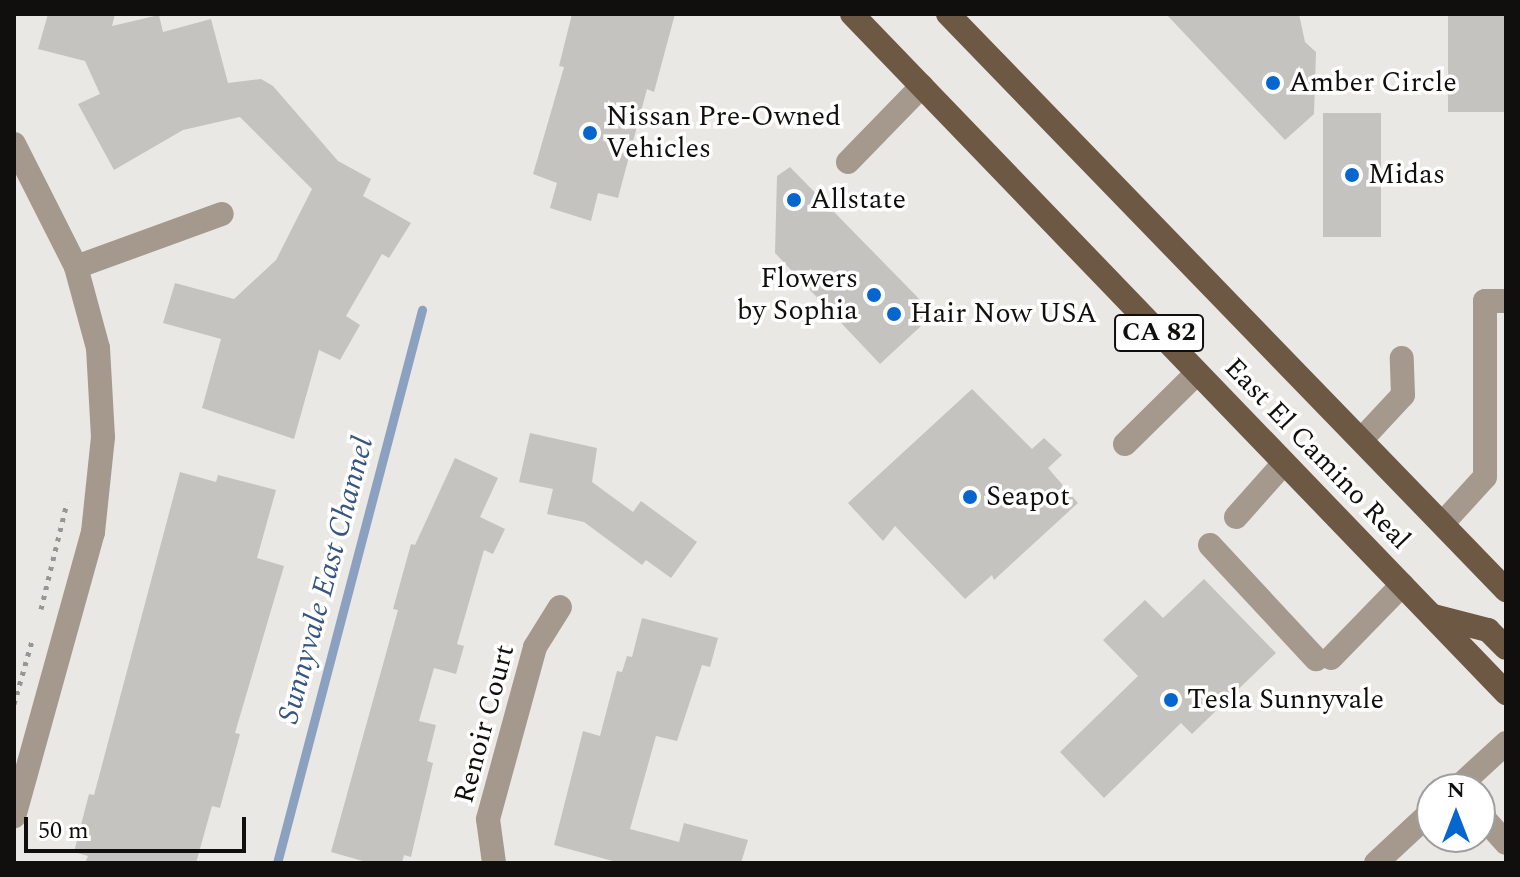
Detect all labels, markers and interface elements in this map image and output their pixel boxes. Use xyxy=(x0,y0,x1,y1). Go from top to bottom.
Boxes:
place label: Amber Circle xyxy=(1289,66,1457,100)
marker: Amber Circle xyxy=(1264,74,1282,92)
place label: Nissan Pre-Owned Vehicles xyxy=(606,100,841,166)
marker: Nissan Pre-Owned Vehicles xyxy=(581,124,599,142)
place label: Midas xyxy=(1368,158,1445,192)
marker: Midas xyxy=(1343,166,1361,184)
place label: Allstate xyxy=(810,183,906,217)
marker: Allstate xyxy=(785,191,803,209)
place label: Flowers by Sophia xyxy=(737,262,858,328)
marker: Flowers by Sophia xyxy=(865,286,883,304)
place label: Hair Now USA xyxy=(910,297,1097,331)
marker: Hair Now USA xyxy=(885,305,903,323)
road number: CA 82 xyxy=(1113,311,1205,355)
street label: East El Camino Real xyxy=(1217,351,1417,557)
water label: Sunnyvale East Channel xyxy=(270,433,382,727)
place label: Seapot xyxy=(986,480,1070,514)
marker: Seapot xyxy=(961,488,979,506)
street label: Renoir Court xyxy=(448,641,522,807)
place label: Tesla Sunnyvale xyxy=(1187,683,1384,717)
marker: Tesla Sunnyvale xyxy=(1162,691,1180,709)
north arrow xyxy=(1416,773,1496,853)
text: N xyxy=(1447,774,1465,807)
scale bar xyxy=(28,801,250,851)
text: 50 m xyxy=(38,813,89,849)

